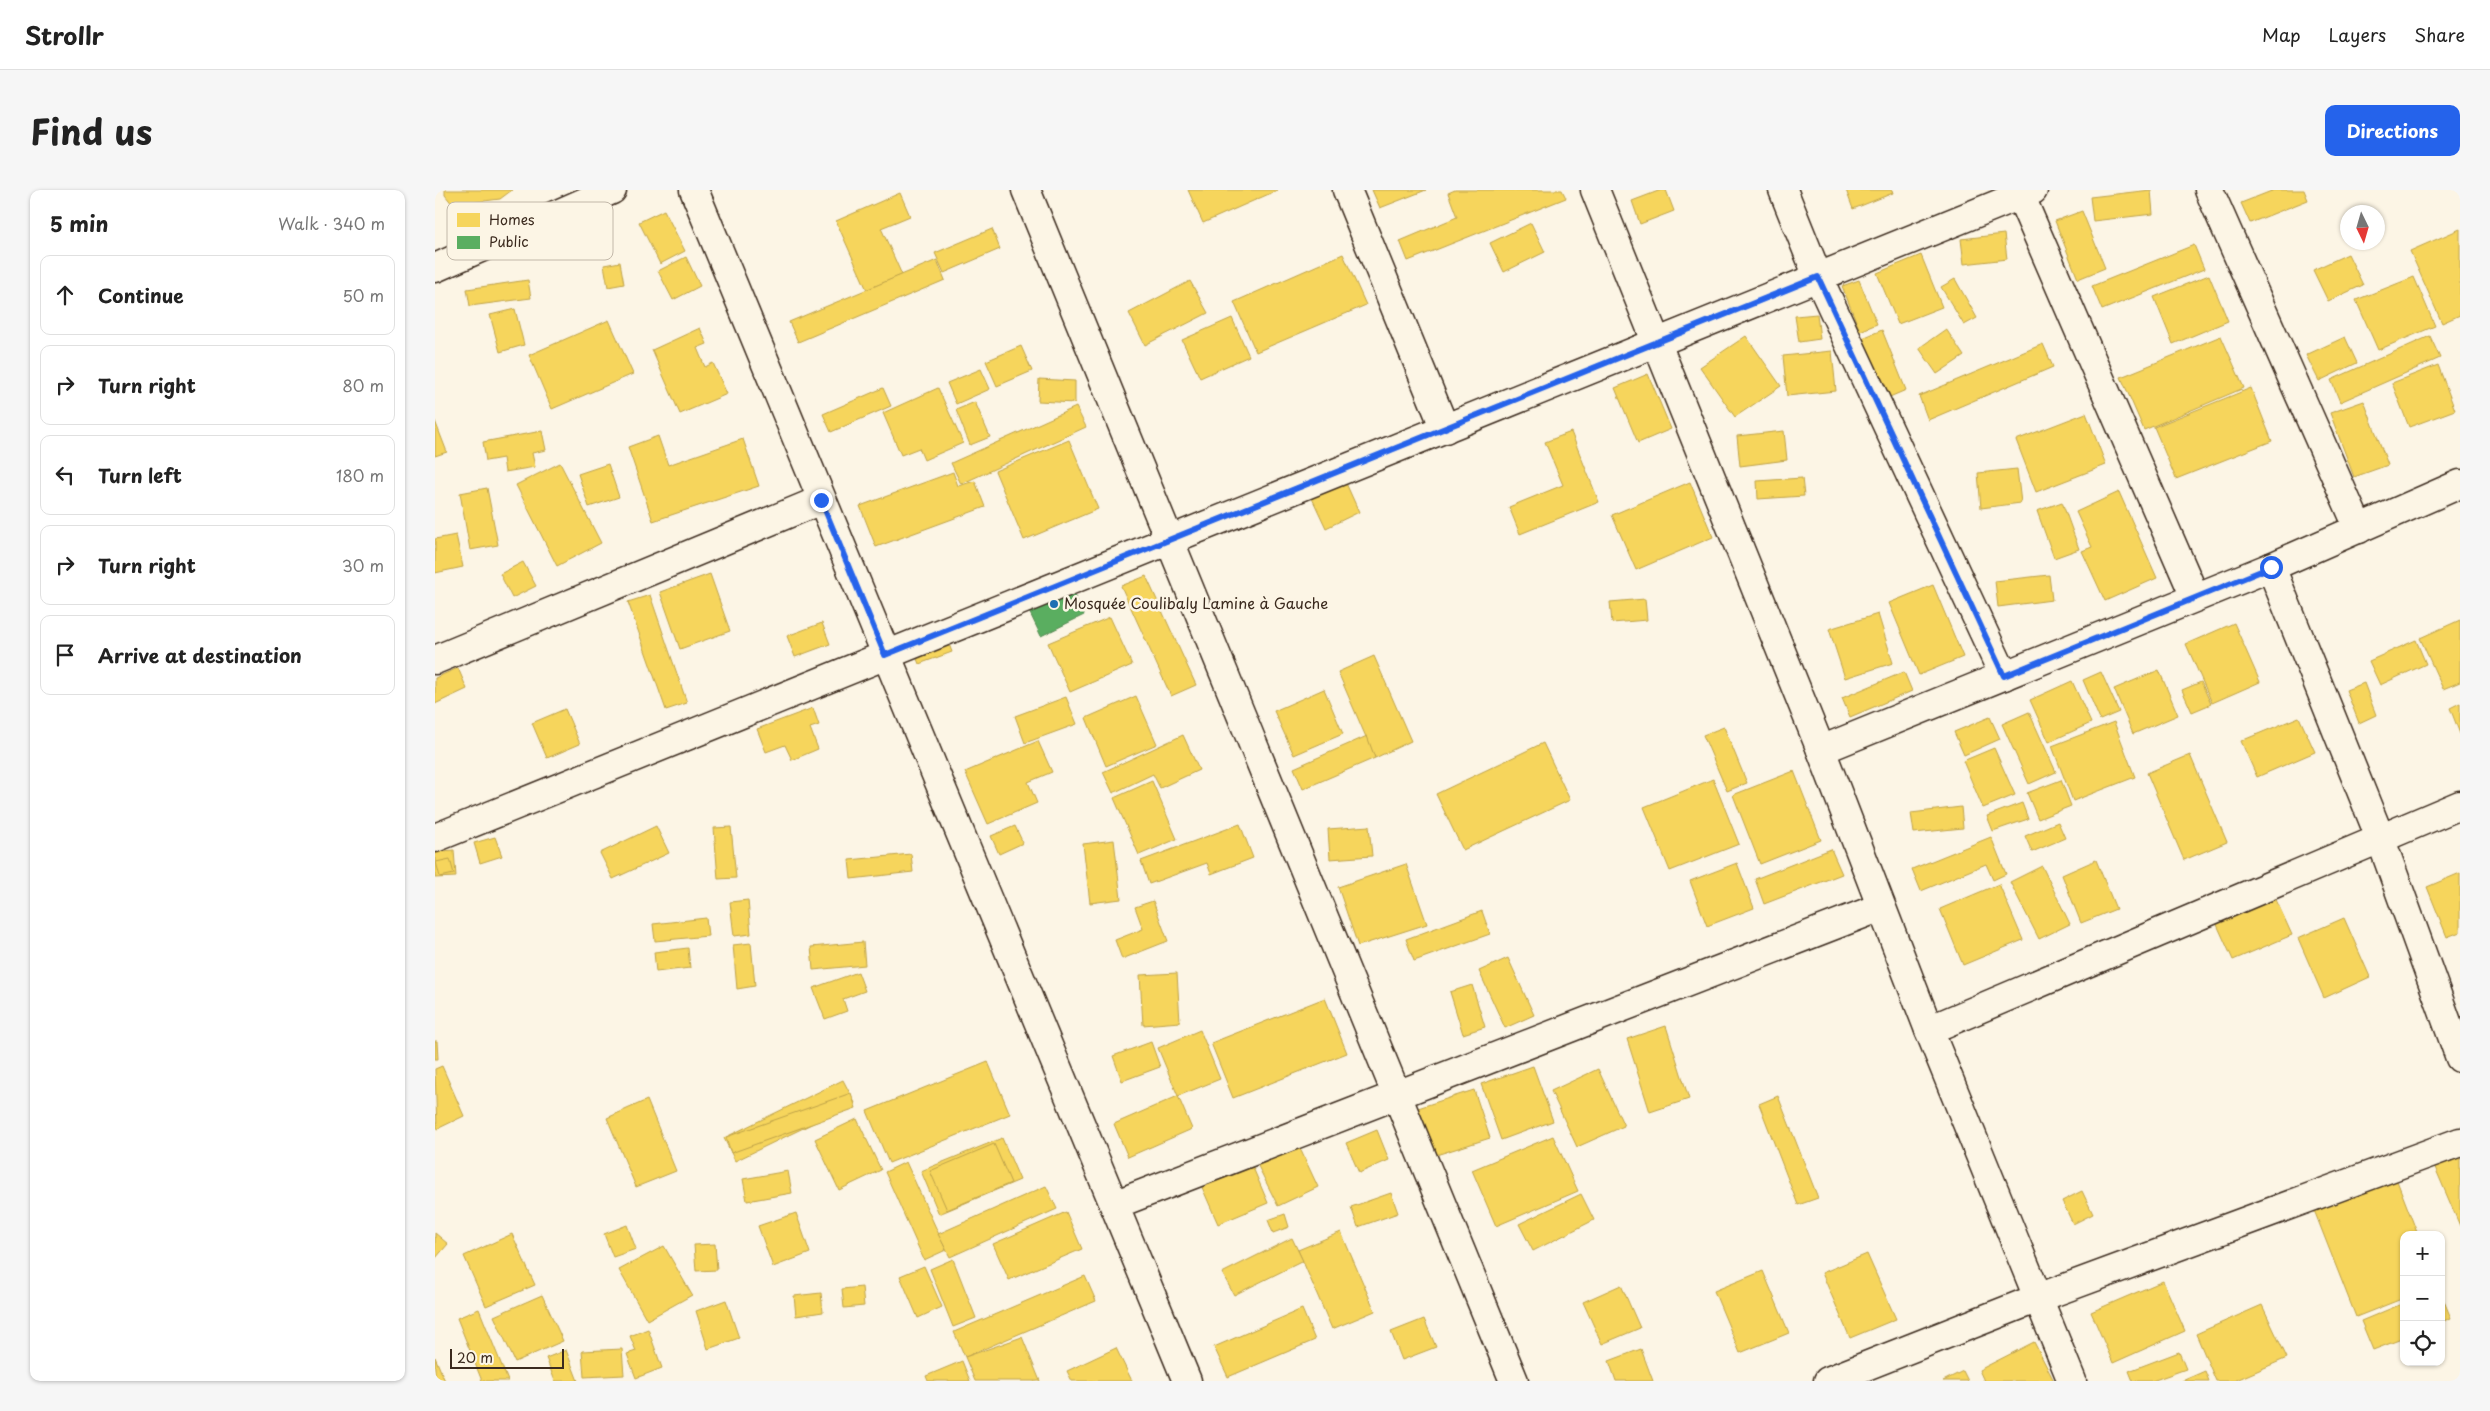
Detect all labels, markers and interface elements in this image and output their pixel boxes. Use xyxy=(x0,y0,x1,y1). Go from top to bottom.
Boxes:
text: Strollr xyxy=(25,17,104,53)
text: Map xyxy=(2262,21,2301,48)
text: Layers xyxy=(2329,21,2386,48)
text: Share xyxy=(2414,21,2465,48)
text: Find us xyxy=(30,104,152,157)
button: Directions xyxy=(2325,105,2460,156)
legend xyxy=(447,202,613,260)
north arrow xyxy=(2340,205,2385,250)
text: 5 min xyxy=(50,207,108,239)
text: Homes xyxy=(489,209,535,230)
text: Walk · 340 m xyxy=(278,211,385,235)
text: Public xyxy=(489,231,529,252)
icon: ahead xyxy=(51,281,79,309)
text: Continue xyxy=(98,281,184,309)
text: 50 m xyxy=(343,283,384,307)
icon: right xyxy=(51,371,79,399)
text: Turn right xyxy=(98,371,196,399)
text: 80 m xyxy=(342,373,384,397)
icon: left xyxy=(51,461,79,489)
text: Turn left xyxy=(98,461,182,489)
text: 180 m xyxy=(336,463,384,487)
route end xyxy=(810,489,833,512)
icon: right xyxy=(51,551,79,579)
text: Turn right xyxy=(98,551,196,579)
text: 30 m xyxy=(342,553,384,577)
route start xyxy=(2260,556,2283,579)
place label: Mosquée Coulibaly Lamine à Gauche xyxy=(1064,591,1328,614)
marker: Mosquée Coulibaly Lamine à Gauche xyxy=(1048,598,1060,610)
icon: arrive xyxy=(51,641,79,669)
text: Arrive at destination xyxy=(98,641,302,669)
map controls xyxy=(2400,1231,2445,1366)
button: + xyxy=(2400,1231,2445,1276)
button: − xyxy=(2400,1276,2445,1321)
button: locate xyxy=(2400,1321,2445,1366)
scale bar xyxy=(450,1346,564,1369)
text: 20 m xyxy=(457,1347,493,1368)

